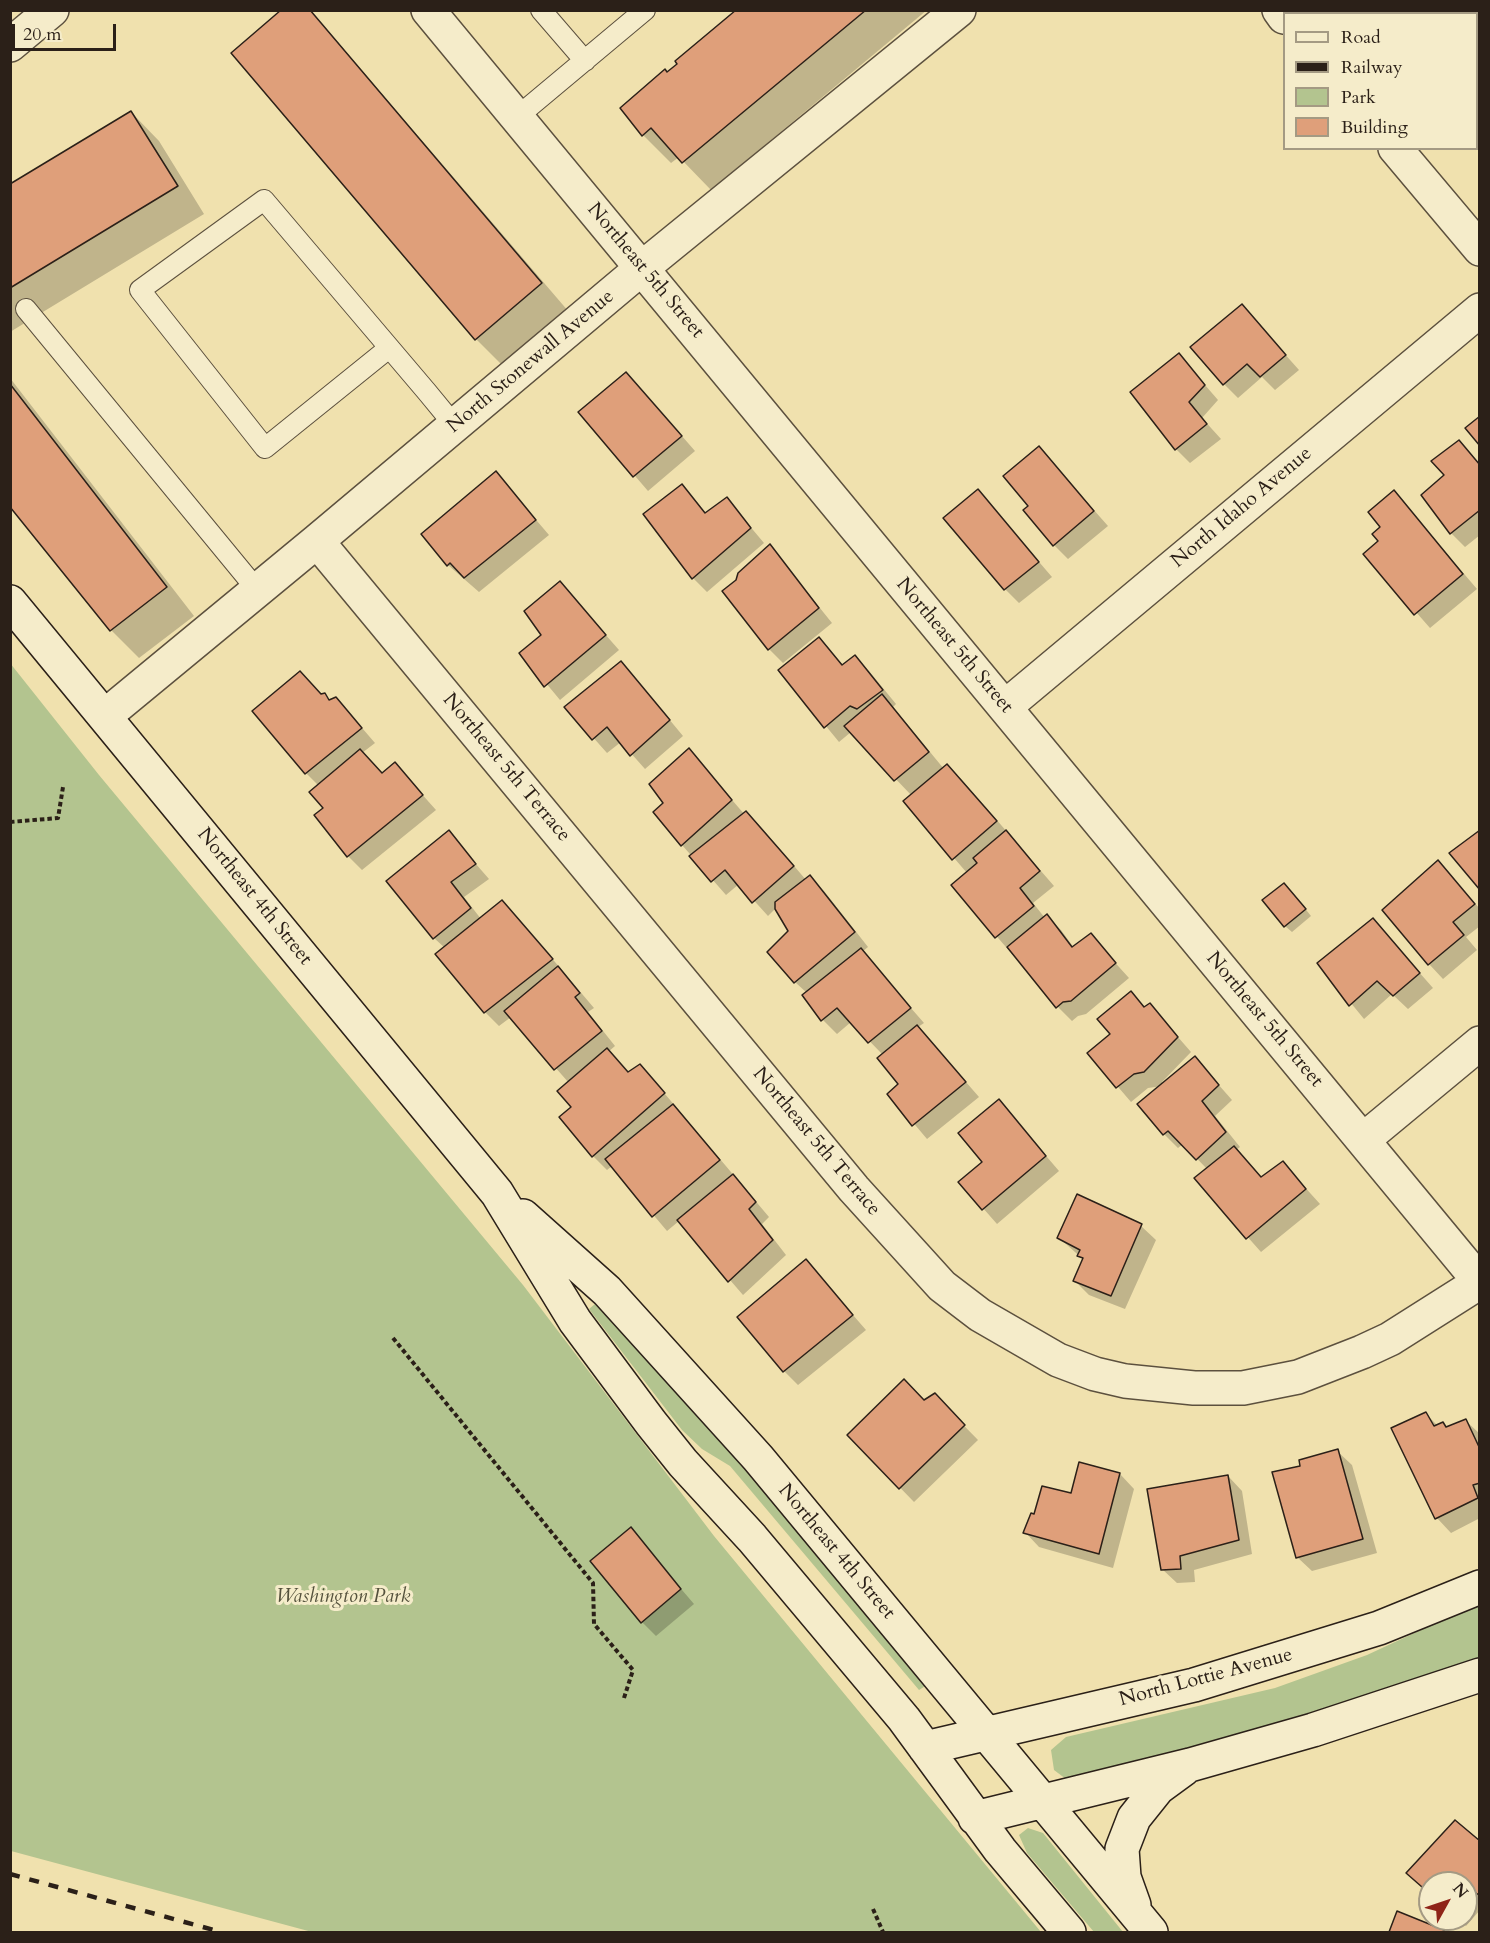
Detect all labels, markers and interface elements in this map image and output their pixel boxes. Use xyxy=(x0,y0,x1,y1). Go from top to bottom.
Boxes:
scale bar xyxy=(15,12,118,50)
legend xyxy=(1283,12,1478,150)
text: 20 m xyxy=(23,22,62,47)
text: Road xyxy=(1341,25,1381,50)
text: Railway xyxy=(1341,55,1403,80)
text: Park xyxy=(1341,85,1376,110)
text: Building xyxy=(1341,115,1408,140)
street label: Northeast 5th Street xyxy=(581,198,709,344)
street label: North Stonewall Avenue xyxy=(443,285,619,439)
street label: North Idaho Avenue xyxy=(1167,442,1317,574)
street label: Northeast 5th Street xyxy=(890,573,1018,719)
street label: Northeast 5th Terrace xyxy=(437,689,575,847)
street label: Northeast 4th Street xyxy=(191,824,317,970)
street label: Northeast 5th Street xyxy=(1200,947,1328,1093)
street label: Northeast 5th Terrace xyxy=(747,1063,885,1221)
street label: Northeast 4th Street xyxy=(772,1479,900,1625)
park label: Washington Park xyxy=(276,1585,410,1609)
street label: North Lottie Avenue xyxy=(1117,1643,1295,1713)
north arrow xyxy=(1418,1871,1478,1931)
text: N xyxy=(1447,1878,1473,1903)

